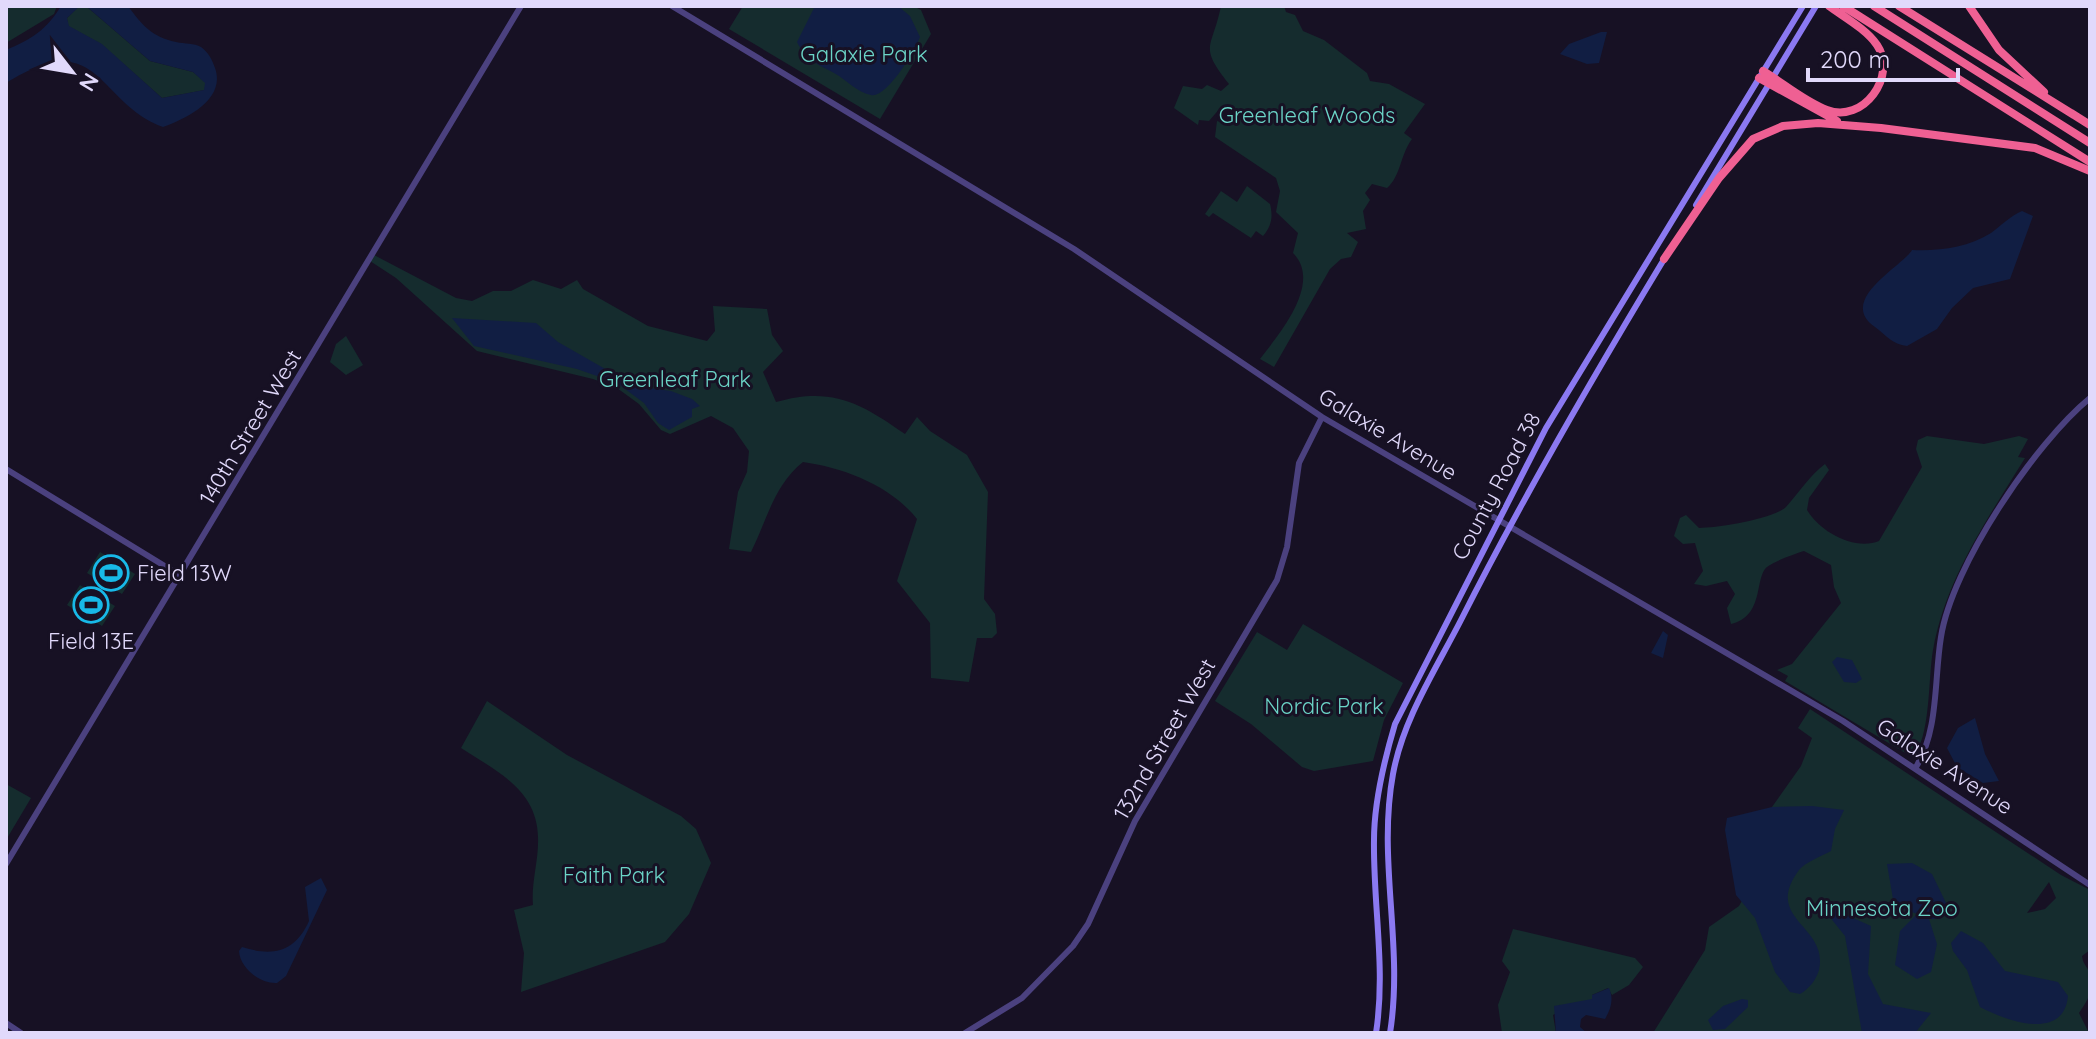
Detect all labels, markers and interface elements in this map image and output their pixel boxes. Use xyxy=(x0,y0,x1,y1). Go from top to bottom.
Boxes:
north arrow xyxy=(32,32,112,112)
scale bar xyxy=(1808,32,1958,82)
park label: Galaxie Park xyxy=(800,40,928,68)
text: 200 m xyxy=(1820,44,1890,74)
text: N xyxy=(73,68,105,96)
park label: Greenleaf Woods xyxy=(1219,101,1395,129)
street label: 140th Street West xyxy=(193,344,307,510)
park label: Greenleaf Park xyxy=(599,365,751,393)
street label: Galaxie Avenue xyxy=(1314,382,1462,486)
street label: County Road 38 xyxy=(1445,408,1547,564)
sports icon: Field 13W xyxy=(92,554,130,592)
place label: Field 13W xyxy=(137,559,232,587)
sports icon: Field 13E xyxy=(72,586,110,624)
place label: Field 13E xyxy=(48,627,134,655)
street label: 132nd Street West xyxy=(1107,654,1221,824)
park label: Nordic Park xyxy=(1264,692,1384,720)
street label: Galaxie Avenue xyxy=(1872,712,2018,820)
park label: Faith Park xyxy=(563,861,665,889)
park label: Minnesota Zoo xyxy=(1806,894,1958,922)

